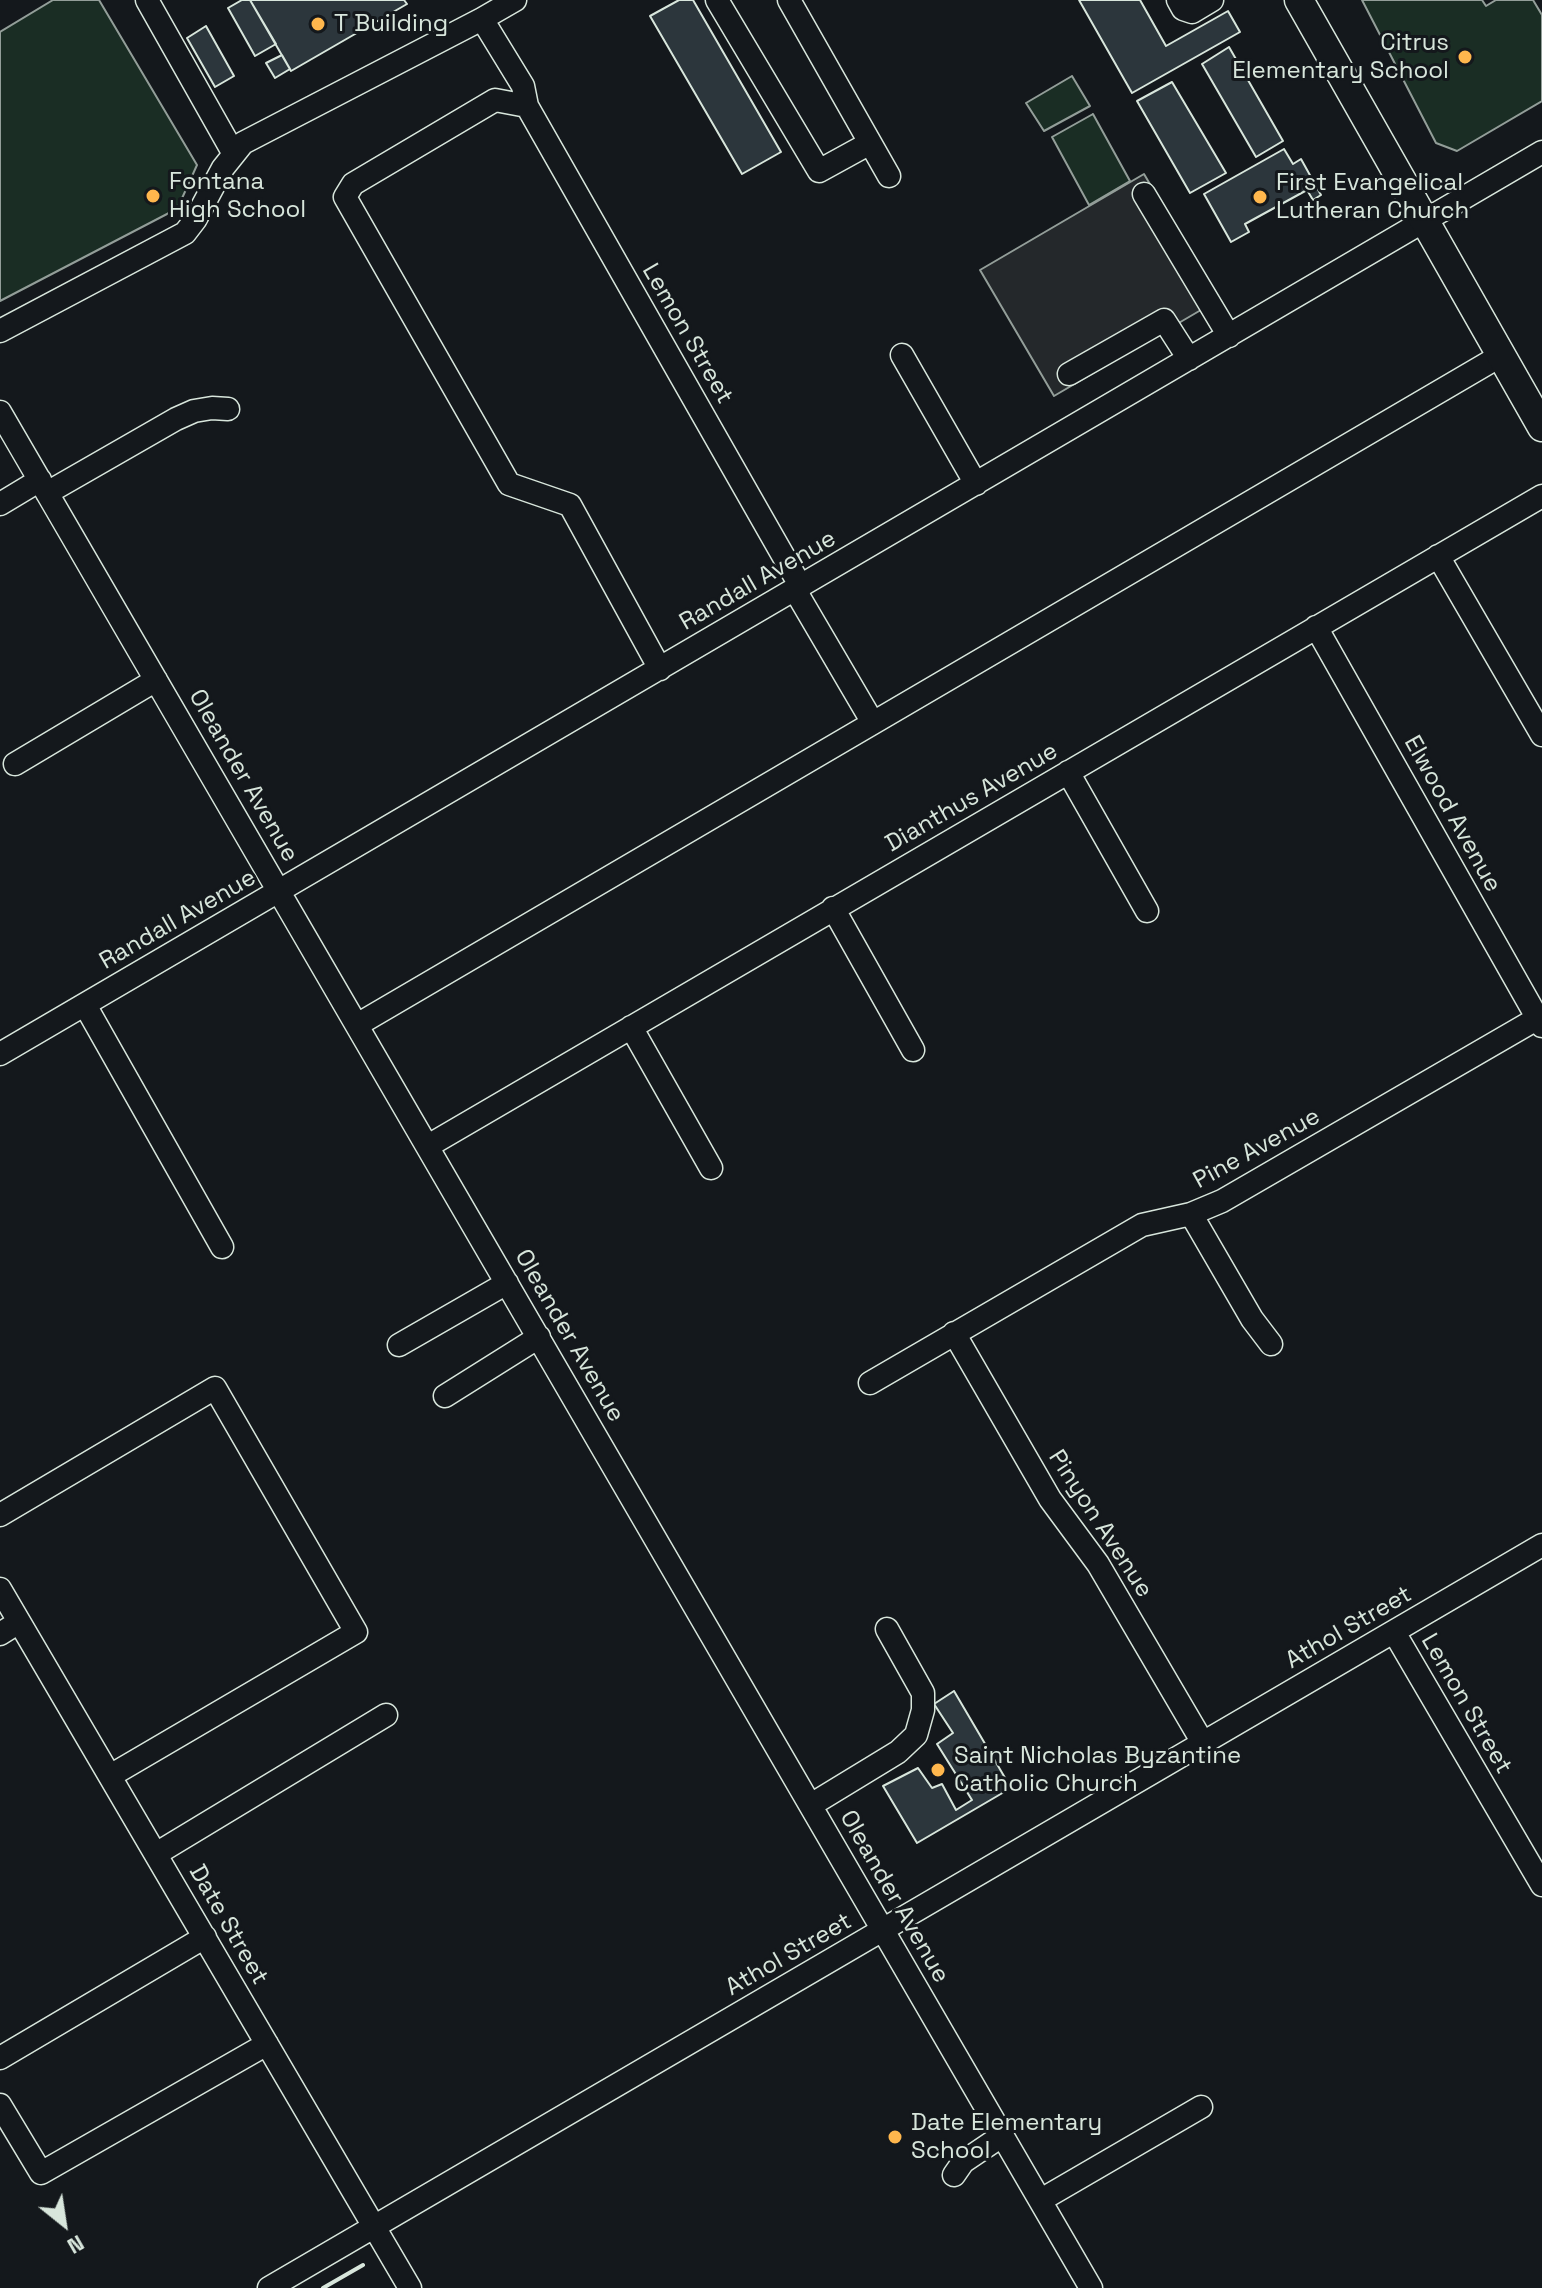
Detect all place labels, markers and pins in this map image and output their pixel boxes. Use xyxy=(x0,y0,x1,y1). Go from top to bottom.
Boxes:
place label: T Building xyxy=(334,10,448,38)
marker: T Building xyxy=(309,15,327,33)
place label: Citrus Elementary School xyxy=(1232,29,1449,85)
marker: Citrus Elementary School xyxy=(1456,48,1474,66)
place label: Fontana High School xyxy=(169,168,306,224)
place label: First Evangelical Lutheran Church xyxy=(1276,169,1469,225)
marker: Fontana High School xyxy=(144,187,162,205)
marker: First Evangelical Lutheran Church xyxy=(1251,188,1269,206)
place label: Saint Nicholas Byzantine Catholic Church xyxy=(954,1742,1241,1798)
marker: Saint Nicholas Byzantine Catholic Church xyxy=(929,1761,947,1779)
place label: Date Elementary School xyxy=(911,2109,1102,2165)
marker: Date Elementary School xyxy=(886,2128,904,2146)

